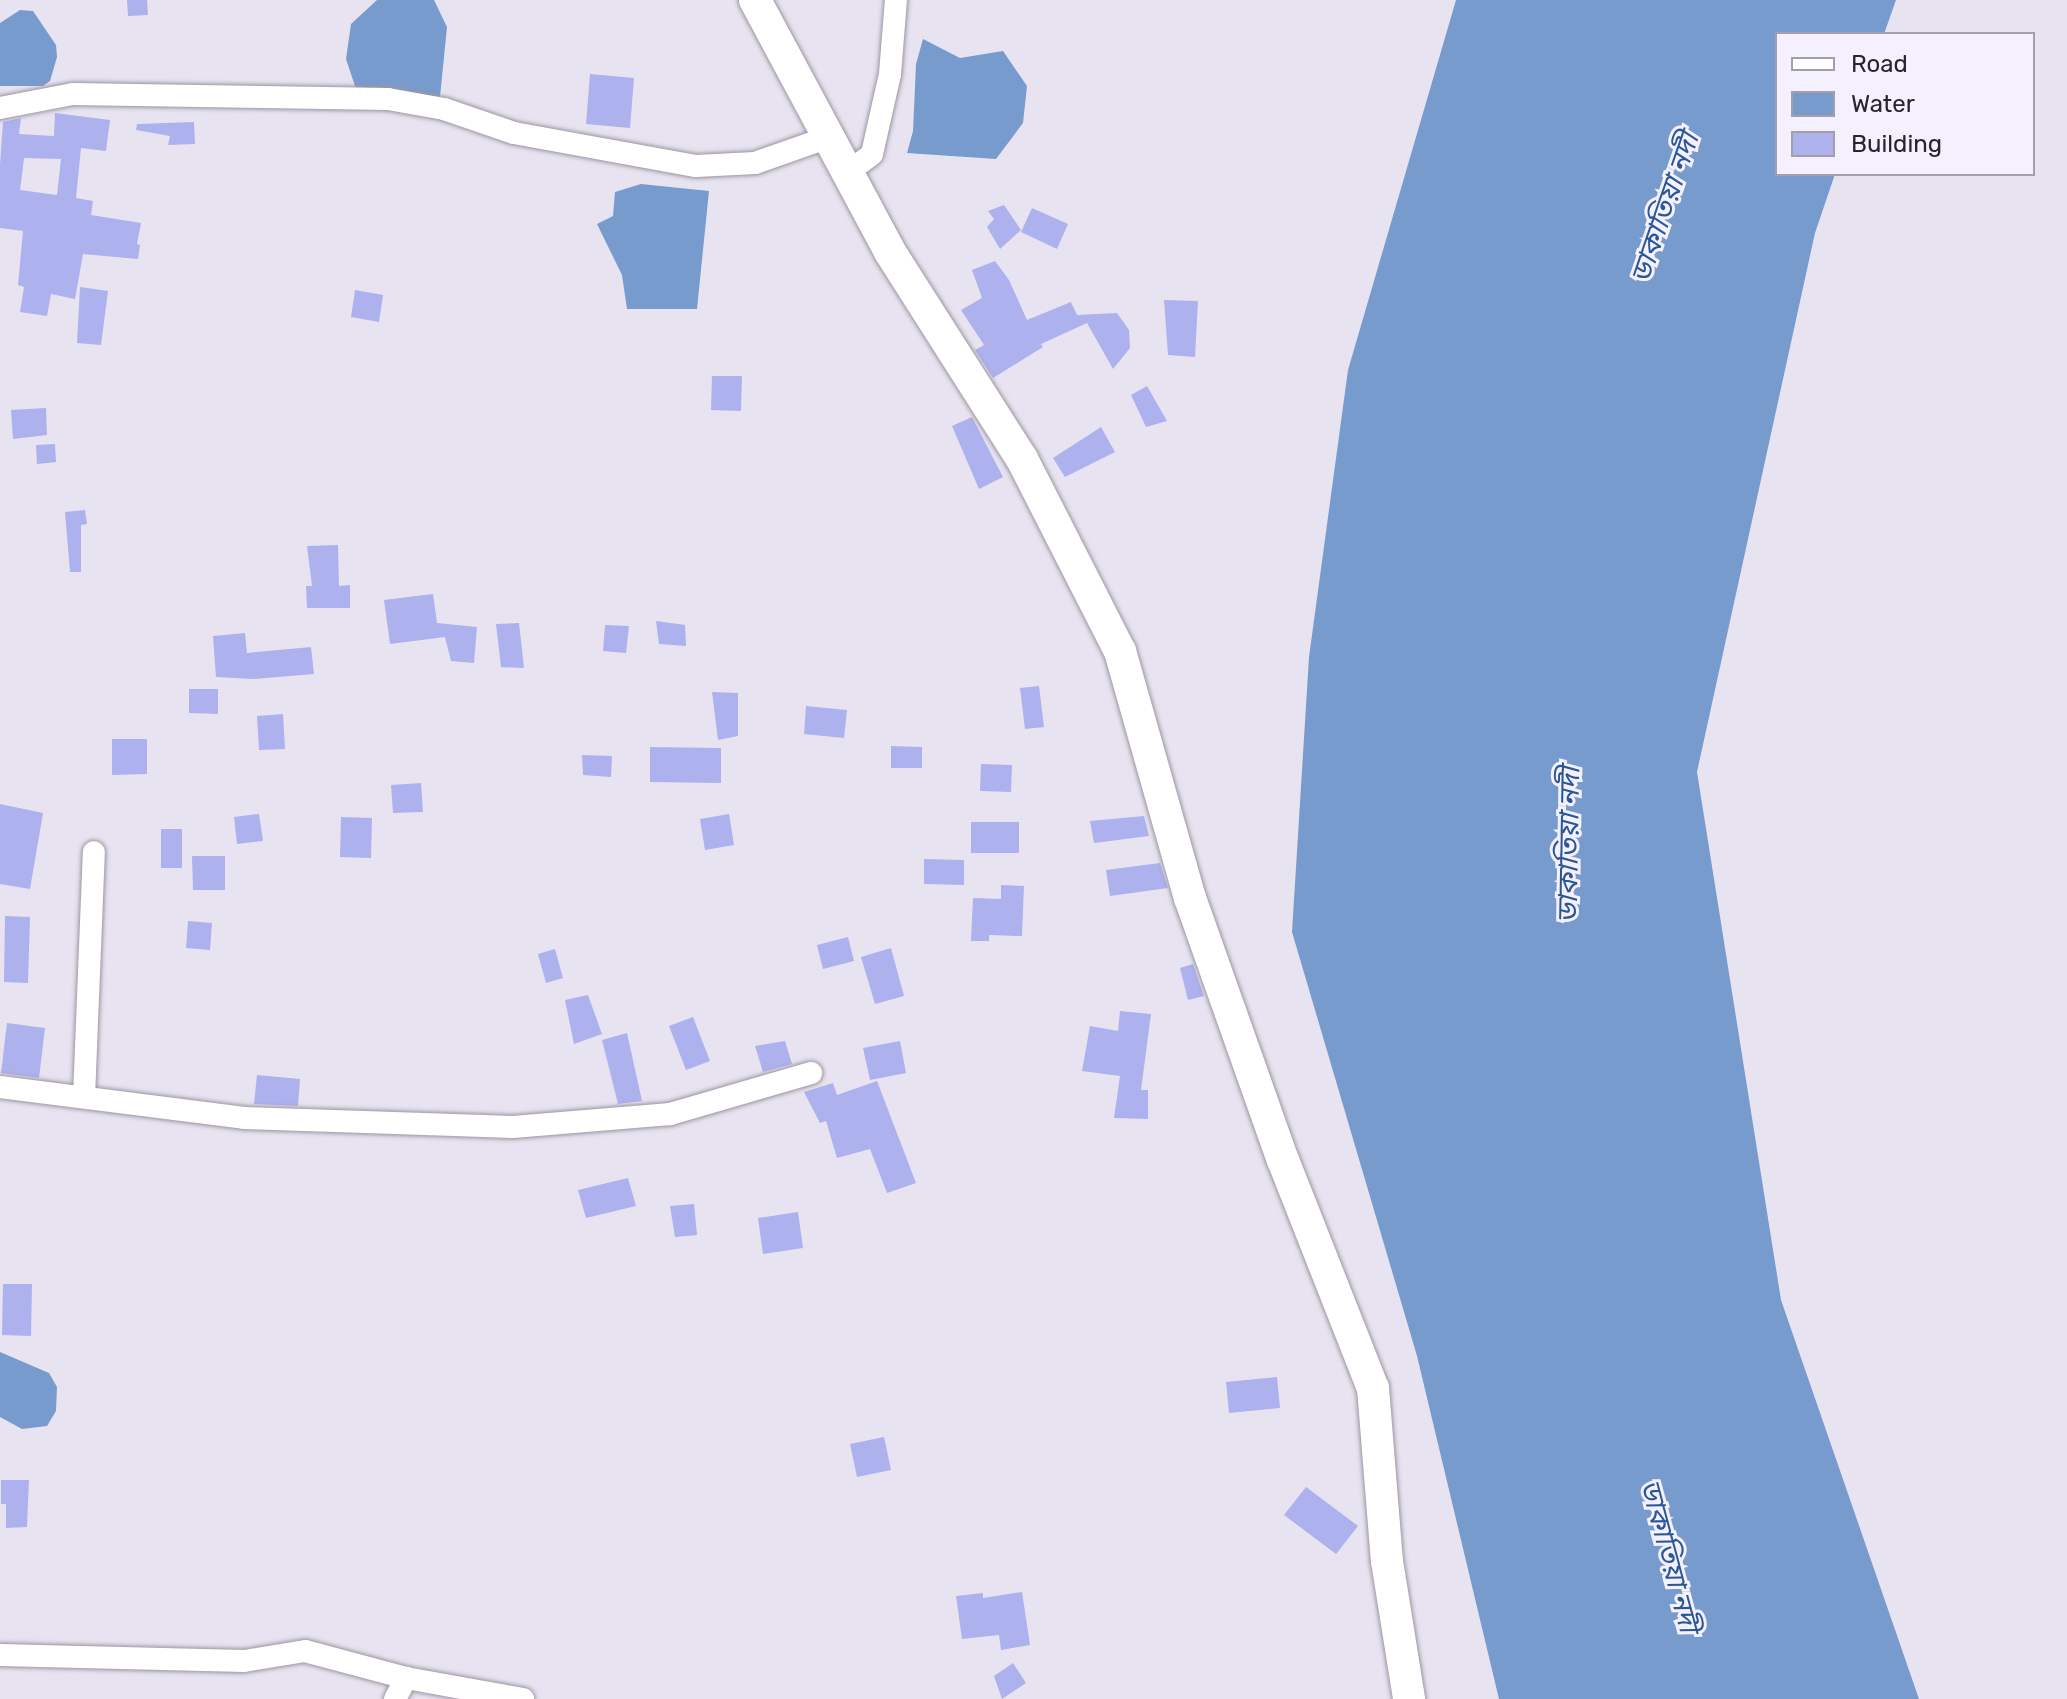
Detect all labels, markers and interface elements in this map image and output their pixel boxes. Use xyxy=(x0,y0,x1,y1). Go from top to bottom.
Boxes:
legend xyxy=(1775,32,2035,176)
text: Road xyxy=(1851,50,1908,78)
text: Water xyxy=(1851,90,1915,118)
water label: ডাকাতিয়া নদী xyxy=(1624,129,1706,287)
text: Building xyxy=(1851,130,1942,158)
water label: ডাকাতিয়া নদী xyxy=(1551,767,1587,923)
water label: ডাকাতিয়া নদী xyxy=(1633,1476,1705,1636)

